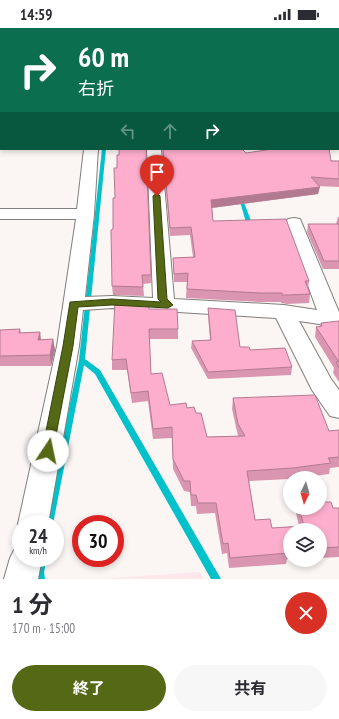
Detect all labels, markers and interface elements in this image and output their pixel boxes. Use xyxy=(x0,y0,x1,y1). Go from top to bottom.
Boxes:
text: 14:59 xyxy=(20,5,52,24)
text: 60 m xyxy=(78,38,129,75)
icon: right xyxy=(12,44,64,96)
text: 右折 xyxy=(78,77,114,100)
icon: left xyxy=(117,120,139,142)
icon: ahead xyxy=(159,120,181,142)
icon: right xyxy=(201,120,223,142)
pin xyxy=(140,155,174,196)
icon: arrive xyxy=(146,161,168,183)
position arrow xyxy=(27,430,69,472)
north arrow xyxy=(283,471,327,515)
map controls xyxy=(283,471,327,567)
speed limit sign: 30 xyxy=(72,515,124,567)
text: 24 xyxy=(28,523,48,549)
button: layers xyxy=(283,523,327,567)
text: km/h xyxy=(29,544,47,557)
text: 1 分 xyxy=(12,589,52,620)
button: close xyxy=(285,592,327,634)
text: 170 m · 15:00 xyxy=(12,620,75,637)
button: 終了 xyxy=(12,665,166,711)
button: 共有 xyxy=(174,665,327,711)

